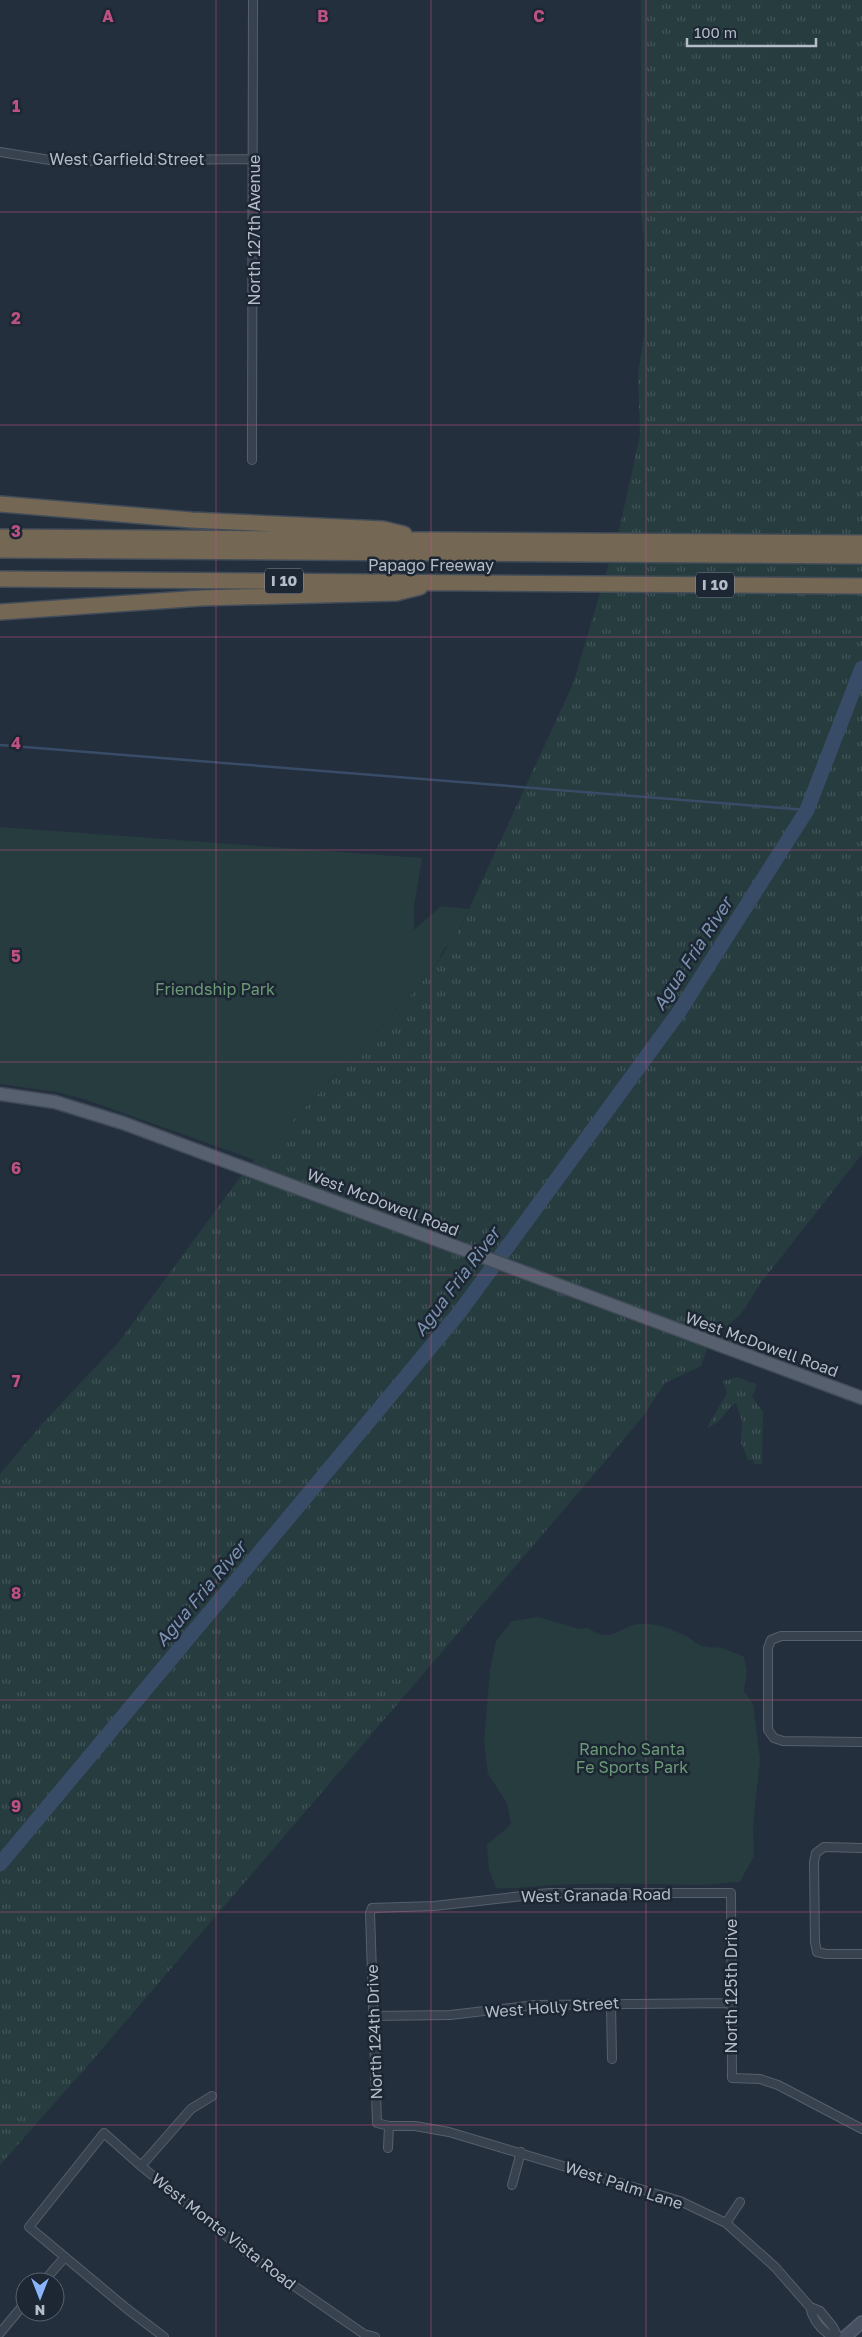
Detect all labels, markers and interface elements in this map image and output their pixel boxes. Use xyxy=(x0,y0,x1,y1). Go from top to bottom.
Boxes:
text: A xyxy=(102,6,114,26)
text: B xyxy=(317,6,329,26)
text: C xyxy=(533,6,545,26)
scale bar xyxy=(687,15,816,47)
text: 100 m xyxy=(694,23,737,41)
text: 1 xyxy=(12,96,20,116)
street label: West Garfield Street xyxy=(49,149,205,169)
street label: North 127th Avenue xyxy=(244,155,264,305)
text: 2 xyxy=(11,308,21,328)
text: 3 xyxy=(11,521,21,541)
street label: Papago Freeway xyxy=(368,555,494,575)
road number: I 10 xyxy=(265,568,303,594)
road number: I 10 xyxy=(696,572,734,598)
text: 4 xyxy=(11,733,21,753)
water label: Agua Fria River xyxy=(648,890,738,1014)
text: 5 xyxy=(11,946,21,966)
park label: Friendship Park xyxy=(155,979,275,999)
text: 6 xyxy=(11,1158,21,1178)
street label: West McDowell Road xyxy=(304,1164,462,1240)
water label: Agua Fria River xyxy=(408,1220,506,1340)
street label: West McDowell Road xyxy=(683,1307,841,1381)
text: 7 xyxy=(12,1371,21,1391)
water label: Agua Fria River xyxy=(150,1534,252,1650)
text: 8 xyxy=(11,1583,21,1603)
park label: Rancho Santa Fe Sports Park xyxy=(576,1739,688,1777)
text: 9 xyxy=(11,1796,21,1816)
street label: West Granada Road xyxy=(521,1884,671,1906)
street label: North 125th Drive xyxy=(721,1919,741,2053)
street label: North 124th Drive xyxy=(362,1964,386,2100)
street label: West Holly Street xyxy=(484,1992,620,2022)
street label: West Palm Lane xyxy=(562,2156,686,2214)
street label: West Monte Vista Road xyxy=(148,2168,300,2294)
north arrow xyxy=(15,2272,65,2322)
text: N xyxy=(35,2302,45,2319)

